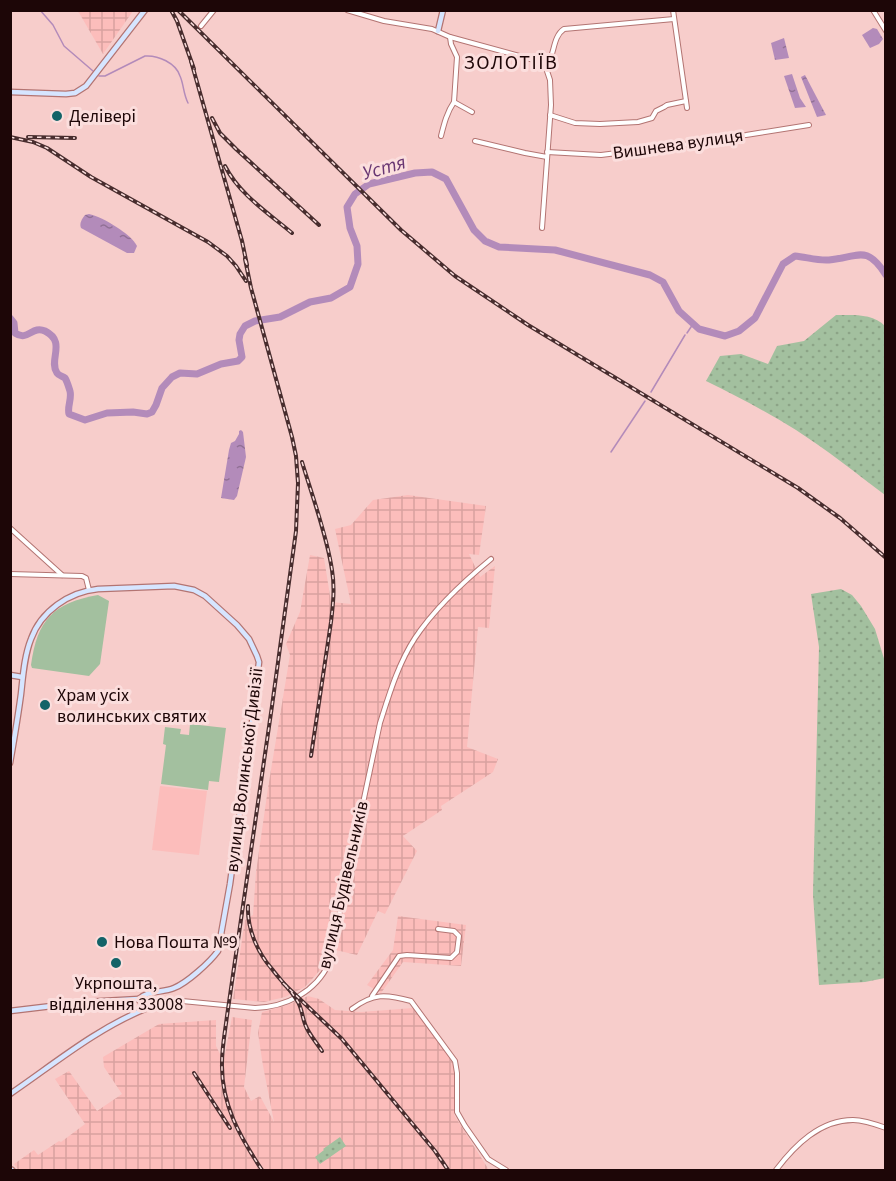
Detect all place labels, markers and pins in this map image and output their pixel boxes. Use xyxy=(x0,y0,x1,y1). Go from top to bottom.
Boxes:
place label: Делівері xyxy=(69,104,136,129)
marker: Делівері xyxy=(50,109,64,123)
place label: Храм усіх волинських святих xyxy=(57,683,207,729)
marker: Храм усіх волинських святих xyxy=(38,698,52,712)
place label: Нова Пошта №9 xyxy=(114,930,238,955)
marker: Нова Пошта №9 xyxy=(95,935,109,949)
marker: Укрпошта, відділення 33008 xyxy=(109,956,123,970)
place label: Укрпошта, відділення 33008 xyxy=(49,971,183,1017)

